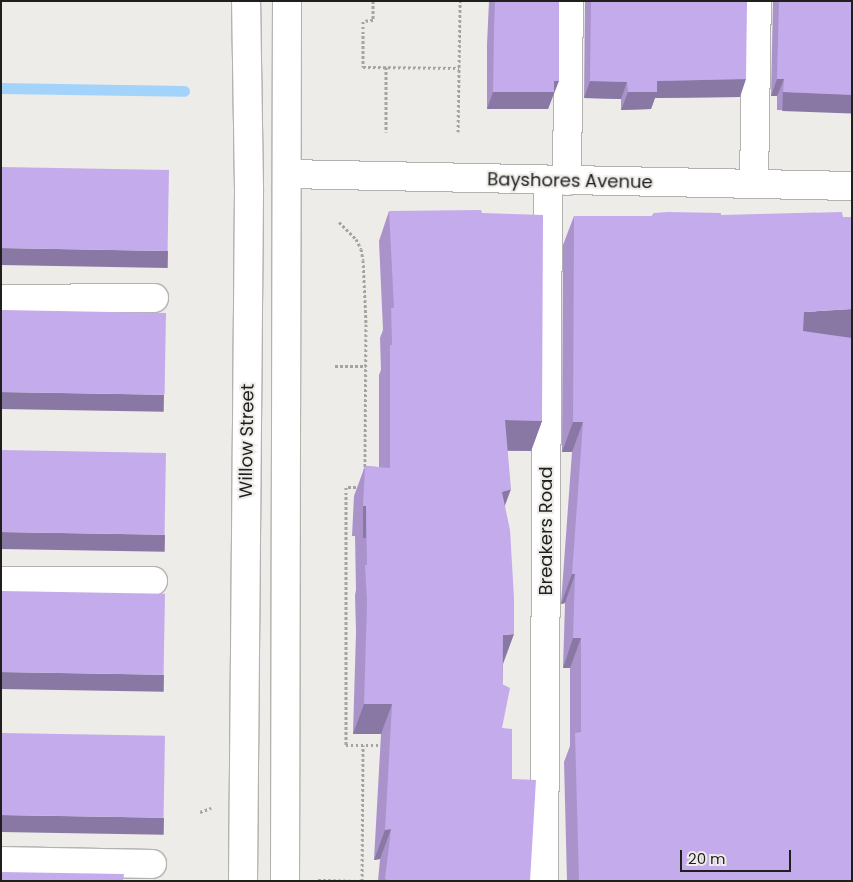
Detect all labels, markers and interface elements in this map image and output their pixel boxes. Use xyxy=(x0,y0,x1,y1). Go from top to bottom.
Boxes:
street label: Bayshores Avenue xyxy=(487,169,653,193)
street label: Willow Street xyxy=(235,383,259,499)
street label: Breakers Road xyxy=(535,466,557,596)
scale bar xyxy=(683,840,794,872)
text: 20 m xyxy=(688,848,726,869)

